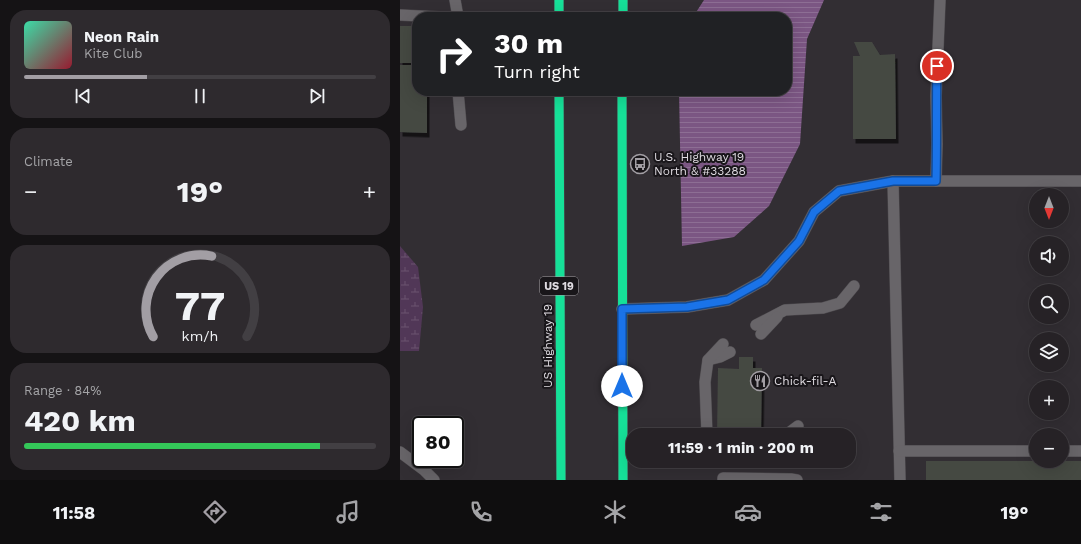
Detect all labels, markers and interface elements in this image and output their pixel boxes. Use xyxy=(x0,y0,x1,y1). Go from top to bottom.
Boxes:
text: 30 m xyxy=(494,27,563,60)
text: Neon Rain xyxy=(84,28,159,46)
icon: right xyxy=(428,28,480,80)
text: Kite Club xyxy=(84,46,142,61)
pin xyxy=(920,49,954,83)
icon: arrive xyxy=(926,55,948,77)
text: Turn right xyxy=(494,61,580,82)
icon: previous xyxy=(72,85,94,107)
icon: pause xyxy=(189,85,211,107)
icon: next xyxy=(306,85,328,107)
place label: U.S. Highway 19 North & #33288 xyxy=(654,150,746,178)
bus stop icon: U.S. Highway 19 North & #33288 xyxy=(629,153,651,175)
text: Climate xyxy=(24,154,73,169)
text: 19° xyxy=(177,174,223,209)
text: − xyxy=(24,179,37,204)
text: + xyxy=(363,179,376,204)
north arrow xyxy=(1029,188,1069,228)
map controls xyxy=(1029,188,1069,468)
button: sound xyxy=(1029,236,1069,276)
road number: US 19 xyxy=(540,277,578,295)
text: 77 xyxy=(175,281,225,330)
button: search xyxy=(1029,284,1069,324)
street label: US Highway 19 xyxy=(541,304,555,388)
text: km/h xyxy=(182,327,218,343)
button: layers xyxy=(1029,332,1069,372)
position arrow xyxy=(601,365,643,407)
restaurant icon: Chick-fil-A xyxy=(749,370,771,392)
place label: Chick-fil-A xyxy=(774,374,836,388)
button: + xyxy=(1029,380,1069,420)
text: Range · 84% xyxy=(24,383,101,398)
text: 420 km xyxy=(24,403,136,438)
speed limit sign: 80 xyxy=(412,416,464,468)
button: − xyxy=(1029,428,1069,468)
text: 11:59 · 1 min · 200 m xyxy=(668,439,814,457)
icon: directions xyxy=(201,498,229,526)
icon: music xyxy=(334,498,362,526)
icon: phone xyxy=(467,498,495,526)
icon: climate xyxy=(601,498,629,526)
icon: car xyxy=(734,498,762,526)
icon: filters xyxy=(867,498,895,526)
text: 11:58 xyxy=(53,502,95,523)
text: 19° xyxy=(1001,502,1028,523)

